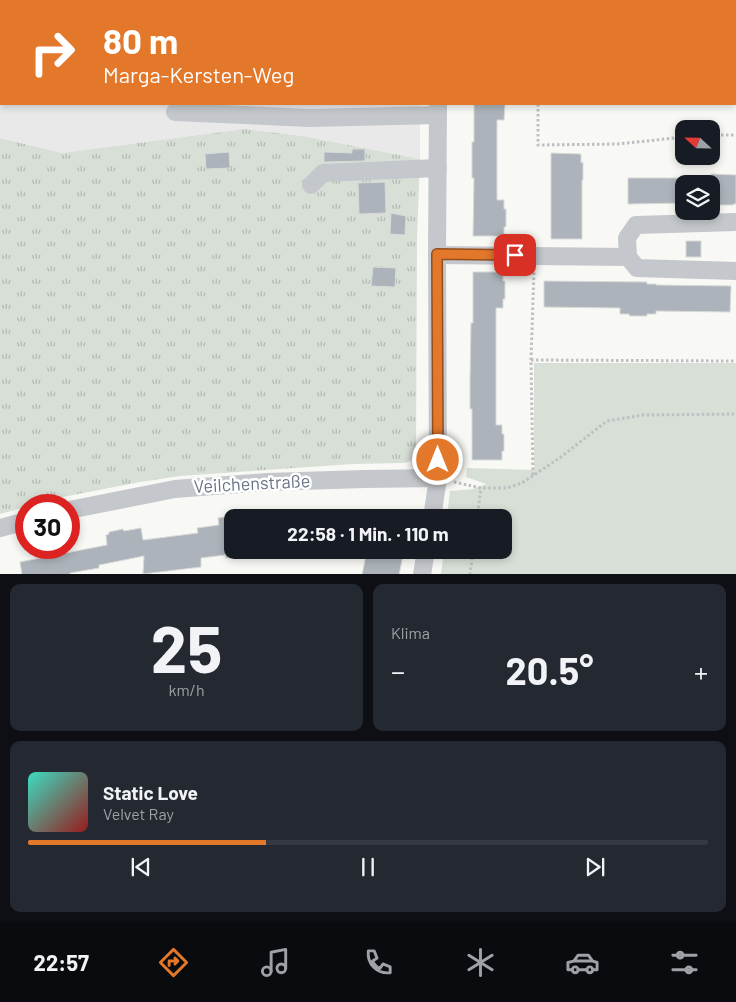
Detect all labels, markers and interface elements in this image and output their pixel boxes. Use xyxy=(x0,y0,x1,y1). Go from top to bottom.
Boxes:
text: 80 m xyxy=(103,19,178,61)
icon: right xyxy=(20,20,85,85)
text: Marga-Kersten-Weg xyxy=(103,61,294,87)
north arrow xyxy=(675,120,720,165)
map controls xyxy=(675,120,720,220)
button: layers xyxy=(675,175,720,220)
pin xyxy=(494,234,536,276)
icon: arrive xyxy=(501,241,529,269)
position arrow xyxy=(411,433,463,485)
street label: Veilchenstraße xyxy=(193,469,311,497)
speed limit sign: 30 xyxy=(15,494,80,559)
text: 22:58 · 1 Min. · 110 m xyxy=(287,522,449,545)
text: 25 xyxy=(151,608,222,686)
text: Klima xyxy=(391,623,430,642)
text: 20.5° xyxy=(506,647,593,693)
text: − xyxy=(391,654,405,688)
text: + xyxy=(694,654,708,688)
text: km/h xyxy=(168,680,205,699)
text: Static Love xyxy=(103,781,198,804)
text: Velvet Ray xyxy=(103,804,174,823)
icon: previous xyxy=(127,853,155,881)
icon: pause xyxy=(354,853,382,881)
icon: next xyxy=(581,853,609,881)
icon: directions xyxy=(156,945,191,980)
icon: music xyxy=(258,945,293,980)
icon: phone xyxy=(361,945,396,980)
icon: climate xyxy=(463,945,498,980)
icon: car xyxy=(565,945,600,980)
icon: filters xyxy=(667,945,702,980)
text: 22:57 xyxy=(34,949,89,975)

